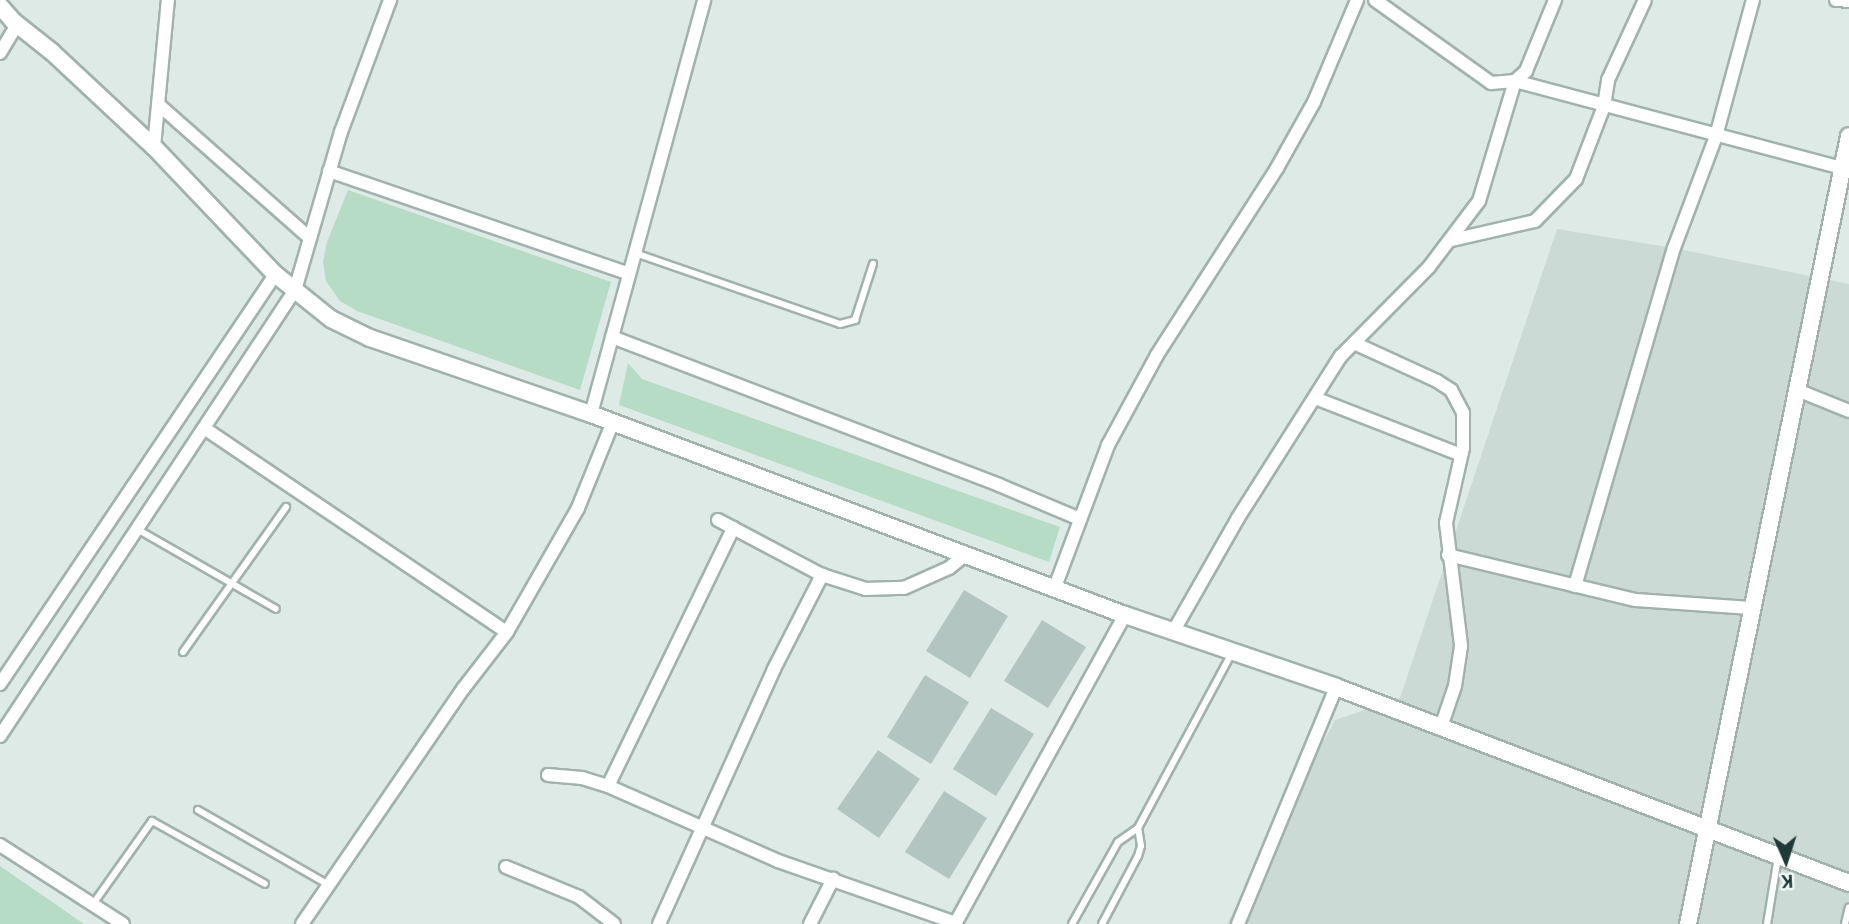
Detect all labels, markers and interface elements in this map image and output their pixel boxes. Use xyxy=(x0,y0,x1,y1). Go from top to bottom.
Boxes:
north arrow xyxy=(1751,826,1821,896)
text: K xyxy=(1781,871,1794,894)

